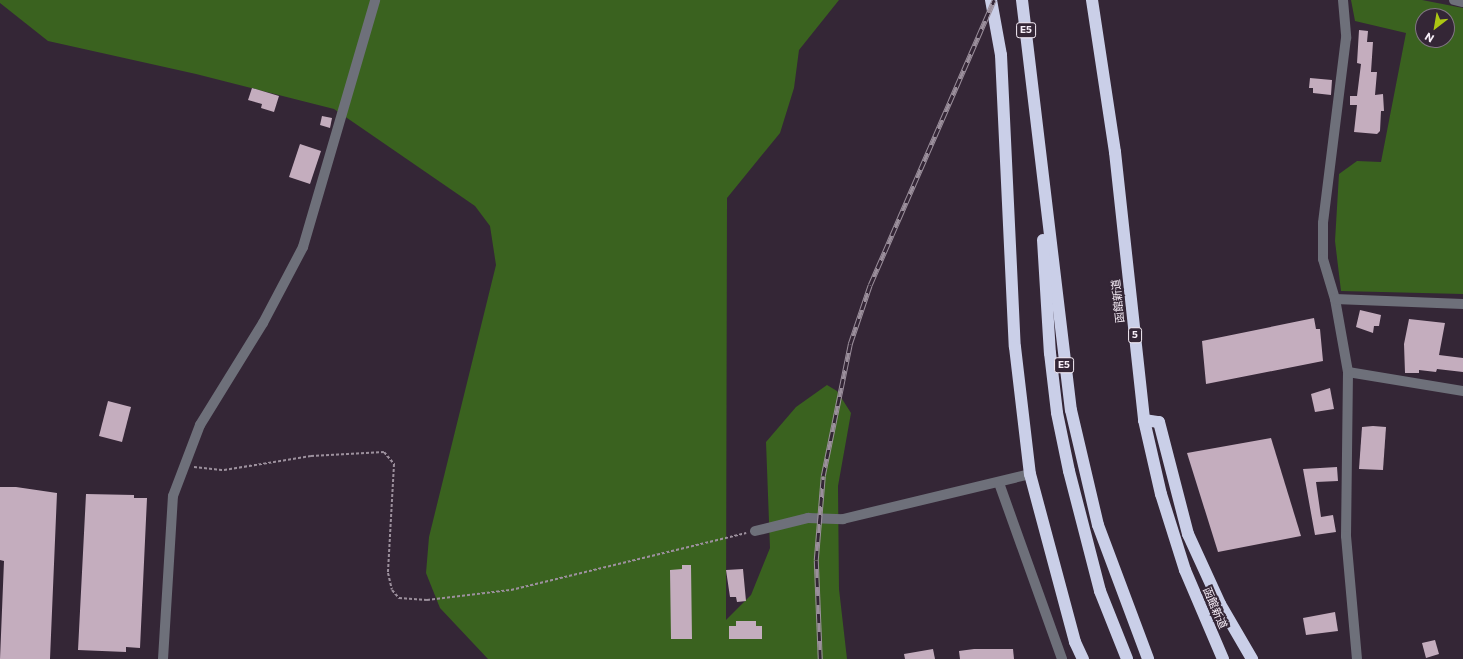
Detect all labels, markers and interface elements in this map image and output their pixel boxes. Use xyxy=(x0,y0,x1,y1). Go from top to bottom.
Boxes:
north arrow xyxy=(1415,8,1455,48)
road number: E5 xyxy=(1016,22,1036,38)
text: N xyxy=(1422,30,1436,46)
street label: 函館新道 xyxy=(1109,278,1127,324)
road number: 5 xyxy=(1128,327,1142,343)
road number: E5 xyxy=(1054,357,1074,373)
street label: 函館新道 xyxy=(1200,585,1230,631)

